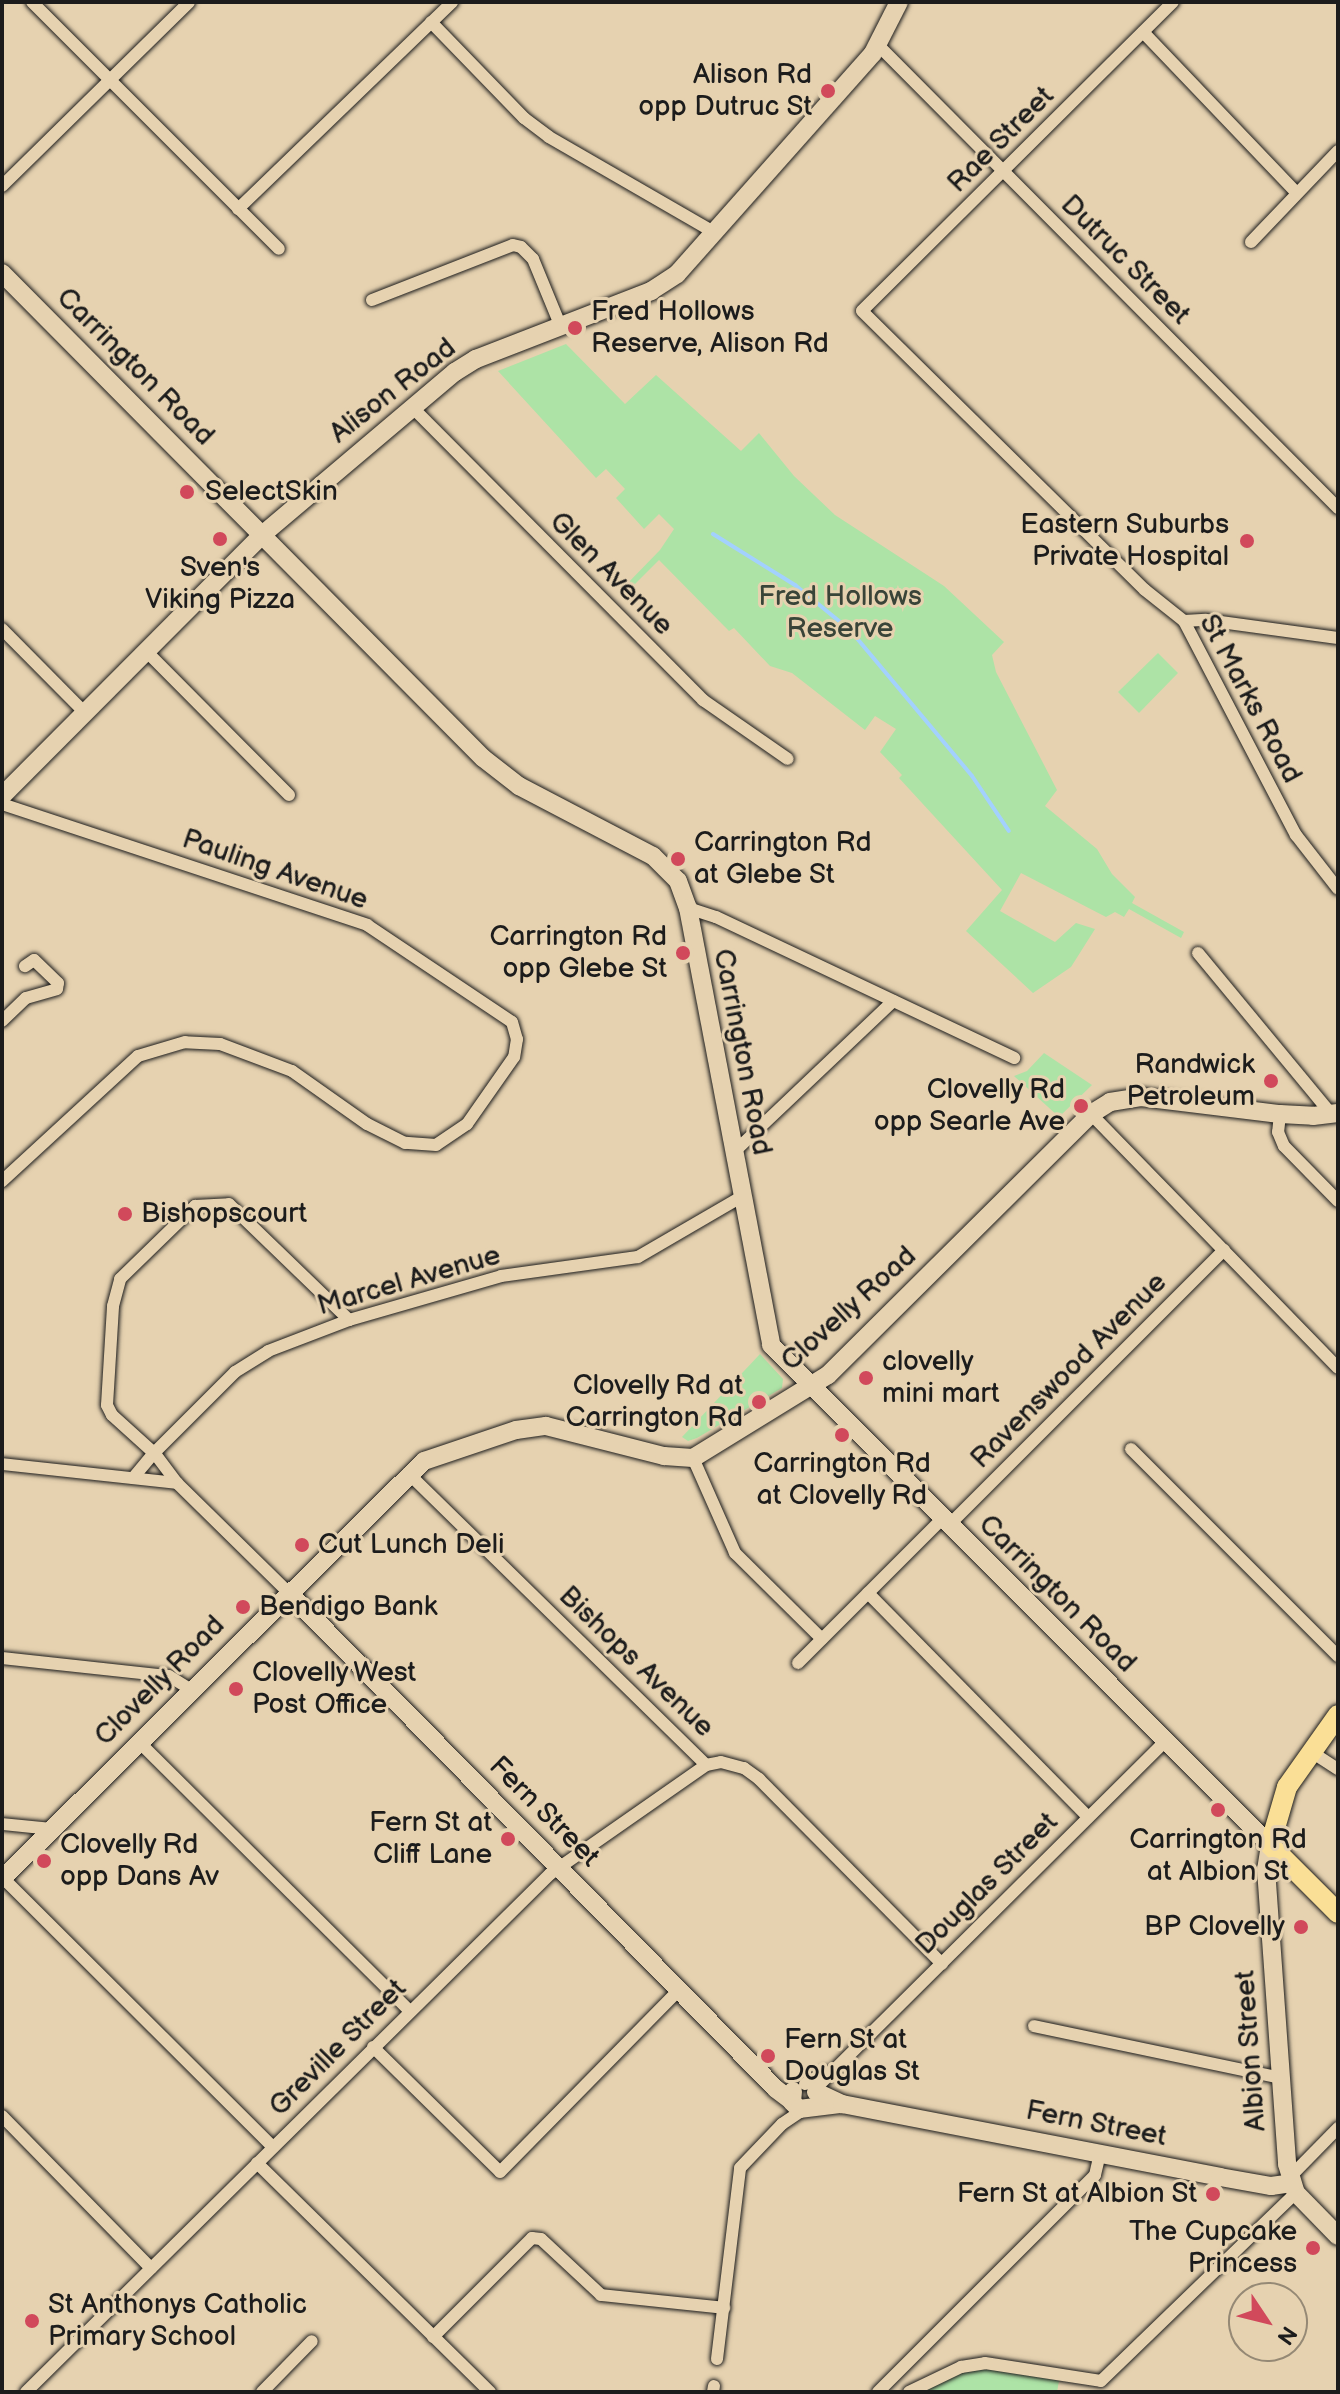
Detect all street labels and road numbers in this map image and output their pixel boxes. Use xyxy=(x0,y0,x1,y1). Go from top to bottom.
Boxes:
street label: Rae Street xyxy=(941,80,1061,200)
street label: Dutruc Street xyxy=(1053,188,1197,332)
street label: Carrington Road xyxy=(49,281,221,453)
street label: Alison Road xyxy=(323,331,463,451)
street label: Glen Avenue xyxy=(542,505,680,643)
street label: St Marks Road xyxy=(1191,609,1309,789)
street label: Pauling Avenue xyxy=(178,823,372,917)
street label: Carrington Road xyxy=(706,946,778,1158)
street label: Marcel Avenue xyxy=(314,1239,504,1323)
street label: Clovelly Road xyxy=(774,1239,924,1379)
street label: Ravenswood Avenue xyxy=(964,1266,1174,1476)
street label: Carrington Road xyxy=(971,1508,1143,1680)
street label: Bishops Avenue xyxy=(551,1580,721,1744)
street label: Clovelly Road xyxy=(87,1608,233,1754)
street label: Fern Street xyxy=(482,1750,606,1874)
street label: Douglas Street xyxy=(909,1806,1065,1962)
street label: Albion Street xyxy=(1229,1969,1273,2133)
street label: Greville Street xyxy=(262,1972,414,2124)
street label: Fern Street xyxy=(1023,2094,1169,2154)

